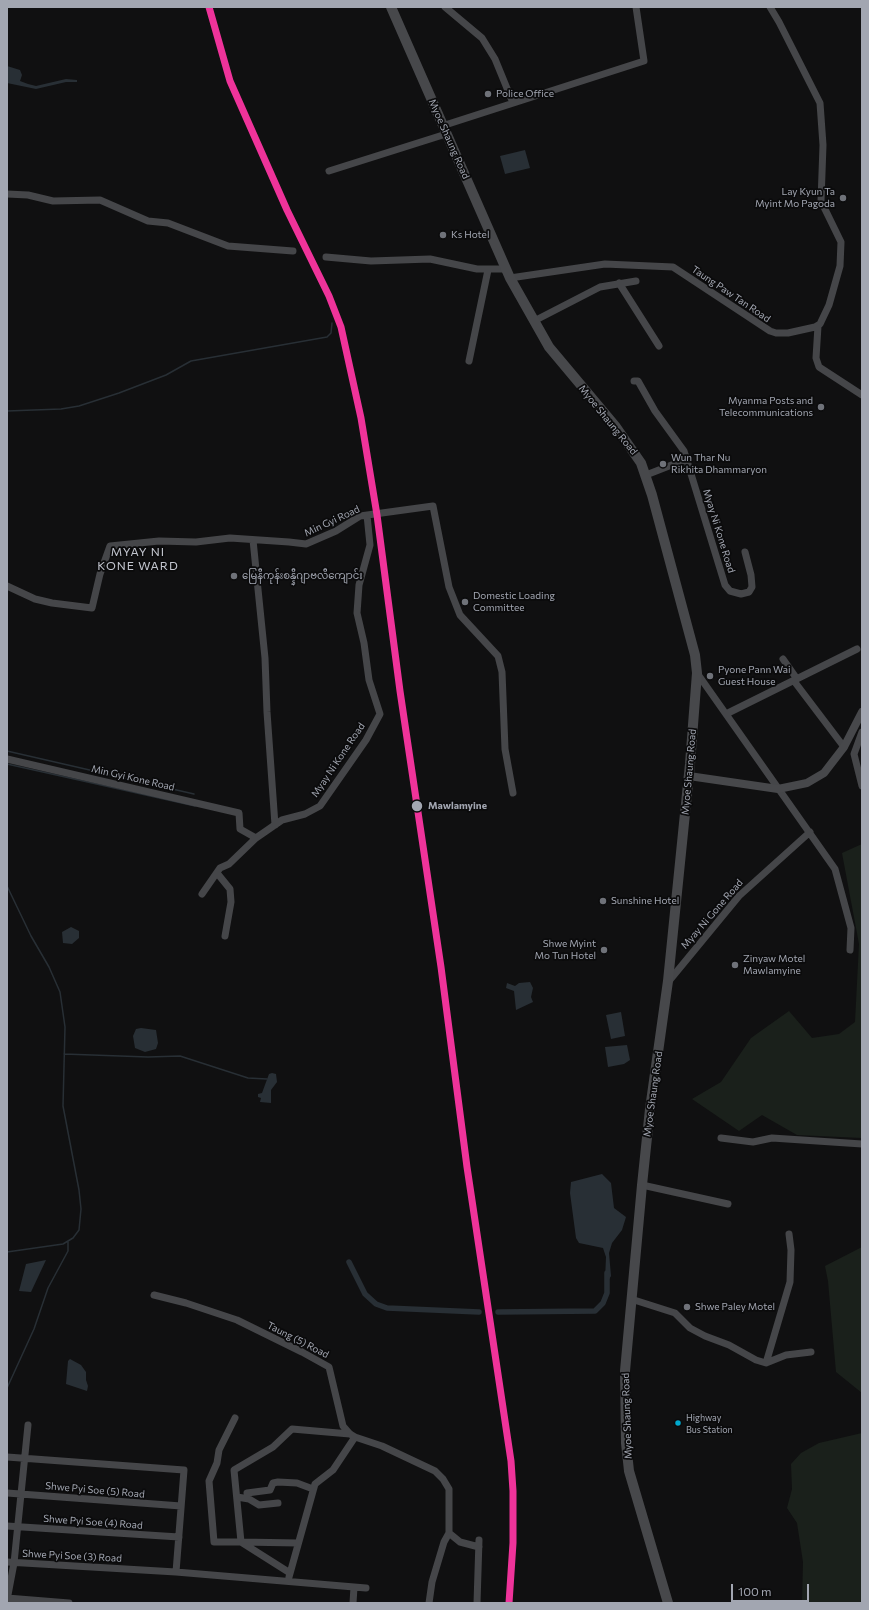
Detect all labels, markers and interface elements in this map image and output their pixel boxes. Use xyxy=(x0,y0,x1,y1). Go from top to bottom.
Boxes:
place label: Police Office xyxy=(496,88,554,100)
marker: Police Office xyxy=(483,89,493,99)
street label: Myoe Shaung Road xyxy=(426,97,472,181)
place label: Lay Kyun Ta Myint Mo Pagoda xyxy=(755,186,835,210)
marker: Lay Kyun Ta Myint Mo Pagoda xyxy=(838,193,848,203)
place label: Ks Hotel xyxy=(451,229,489,241)
marker: Ks Hotel xyxy=(438,230,448,240)
street label: Taung Paw Tan Road xyxy=(689,263,773,325)
street label: Myoe Shaung Road xyxy=(576,383,640,457)
place label: Myanma Posts and Telecommunications xyxy=(719,395,813,418)
marker: Myanma Posts and Telecommunications xyxy=(816,402,826,412)
place label: Wun Thar Nu Rikhita Dhammaryon xyxy=(671,452,767,476)
marker: Wun Thar Nu Rikhita Dhammaryon xyxy=(658,459,668,469)
street label: Myay Ni Kone Road xyxy=(701,488,737,574)
street label: Min Gyi Road xyxy=(302,503,362,539)
district label: MYAY NI KONE WARD xyxy=(97,545,179,573)
place label: မြေနီကုန်းစန္နီဂျာဗလီကျောင်း xyxy=(242,570,363,582)
marker: မြေနီကုန်းစန္နီဂျာဗလီကျောင်း xyxy=(229,571,239,581)
place label: Domestic Loading Committee xyxy=(473,590,555,614)
marker: Domestic Loading Committee xyxy=(460,597,470,607)
place label: Pyone Pann Wai Guest House xyxy=(718,664,791,688)
marker: Pyone Pann Wai Guest House xyxy=(705,671,715,681)
street label: Myay Ni Kone Road xyxy=(309,721,367,799)
street label: Myoe Shaung Road xyxy=(679,729,699,815)
street label: Min Gyi Kone Road xyxy=(90,763,176,793)
marker: Mawlamyine xyxy=(410,799,424,813)
place label: Mawlamyine xyxy=(428,800,487,812)
street label: Myay Ni Gone Road xyxy=(679,877,745,951)
place label: Sunshine Hotel xyxy=(611,895,679,907)
marker: Sunshine Hotel xyxy=(598,896,608,906)
place label: Shwe Myint Mo Tun Hotel xyxy=(535,938,596,962)
marker: Shwe Myint Mo Tun Hotel xyxy=(599,945,609,955)
place label: Zinyaw Motel Mawlamyine xyxy=(743,953,805,976)
marker: Zinyaw Motel Mawlamyine xyxy=(730,960,740,970)
street label: Myoe Shaung Road xyxy=(641,1050,665,1138)
place label: Shwe Paley Motel xyxy=(695,1301,775,1313)
marker: Shwe Paley Motel xyxy=(682,1302,692,1312)
street label: Taung (5) Road xyxy=(265,1319,331,1361)
street label: Myoe Shaung Road xyxy=(619,1373,635,1459)
place label: Highway Bus Station xyxy=(686,1413,733,1434)
marker: Highway Bus Station xyxy=(673,1418,683,1428)
street label: Shwe Pyi Soe (5) Road xyxy=(45,1480,145,1500)
street label: Shwe Pyi Soe (4) Road xyxy=(43,1513,143,1531)
street label: Shwe Pyi Soe (3) Road xyxy=(22,1547,122,1565)
scale bar xyxy=(733,1576,811,1602)
text: 100 m xyxy=(738,1584,772,1598)

